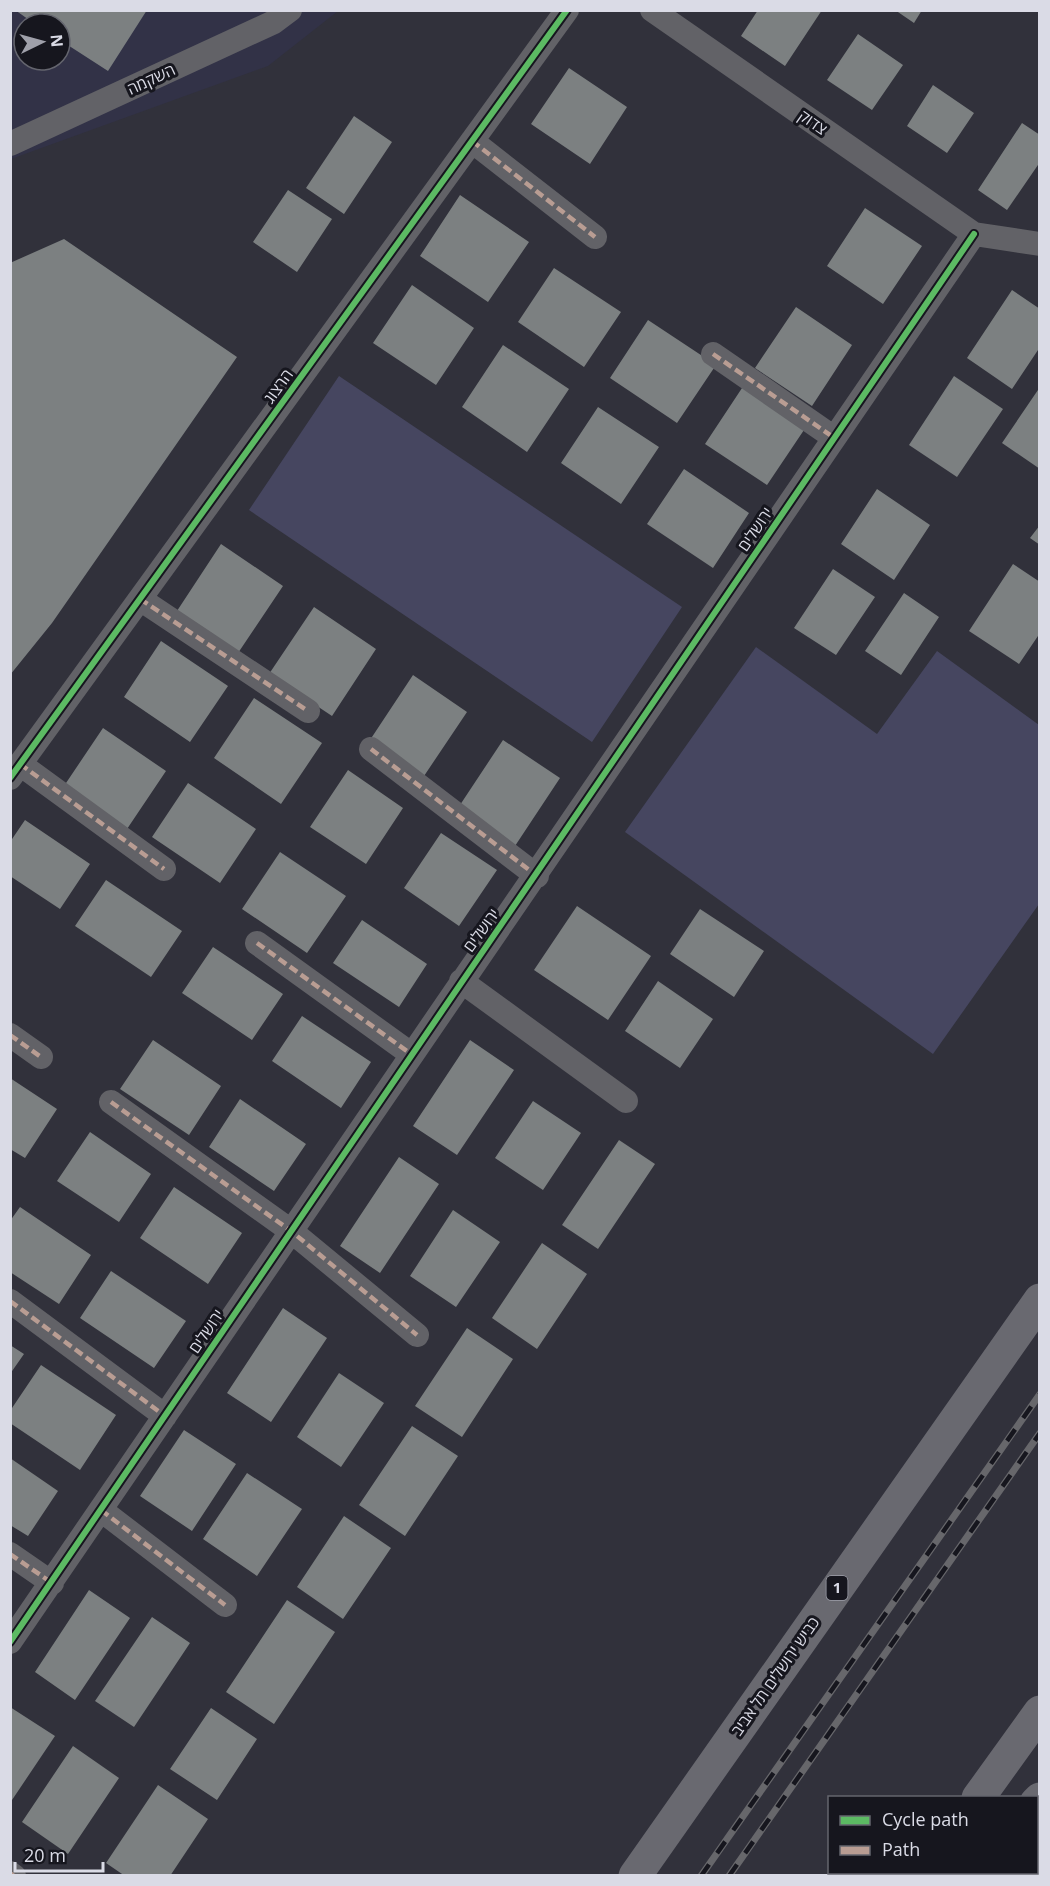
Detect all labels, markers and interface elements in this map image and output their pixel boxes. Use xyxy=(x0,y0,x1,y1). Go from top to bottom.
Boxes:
north arrow xyxy=(12,12,72,72)
text: N xyxy=(45,33,68,48)
street label: השקמה xyxy=(123,58,179,100)
street label: צדוק xyxy=(794,104,832,140)
street label: הרצוג xyxy=(258,364,298,408)
street label: ירושלים xyxy=(732,503,778,555)
street label: ירושלים xyxy=(458,904,504,956)
street label: ירושלים xyxy=(183,1305,229,1357)
road number: 1 xyxy=(826,1576,848,1600)
street label: כביש ירושלים תל אביב xyxy=(726,1612,824,1740)
legend xyxy=(828,1796,1038,1874)
text: Cycle path xyxy=(882,1807,969,1831)
scale bar xyxy=(15,1835,104,1873)
text: Path xyxy=(882,1837,920,1861)
text: 20 m xyxy=(24,1843,66,1867)

